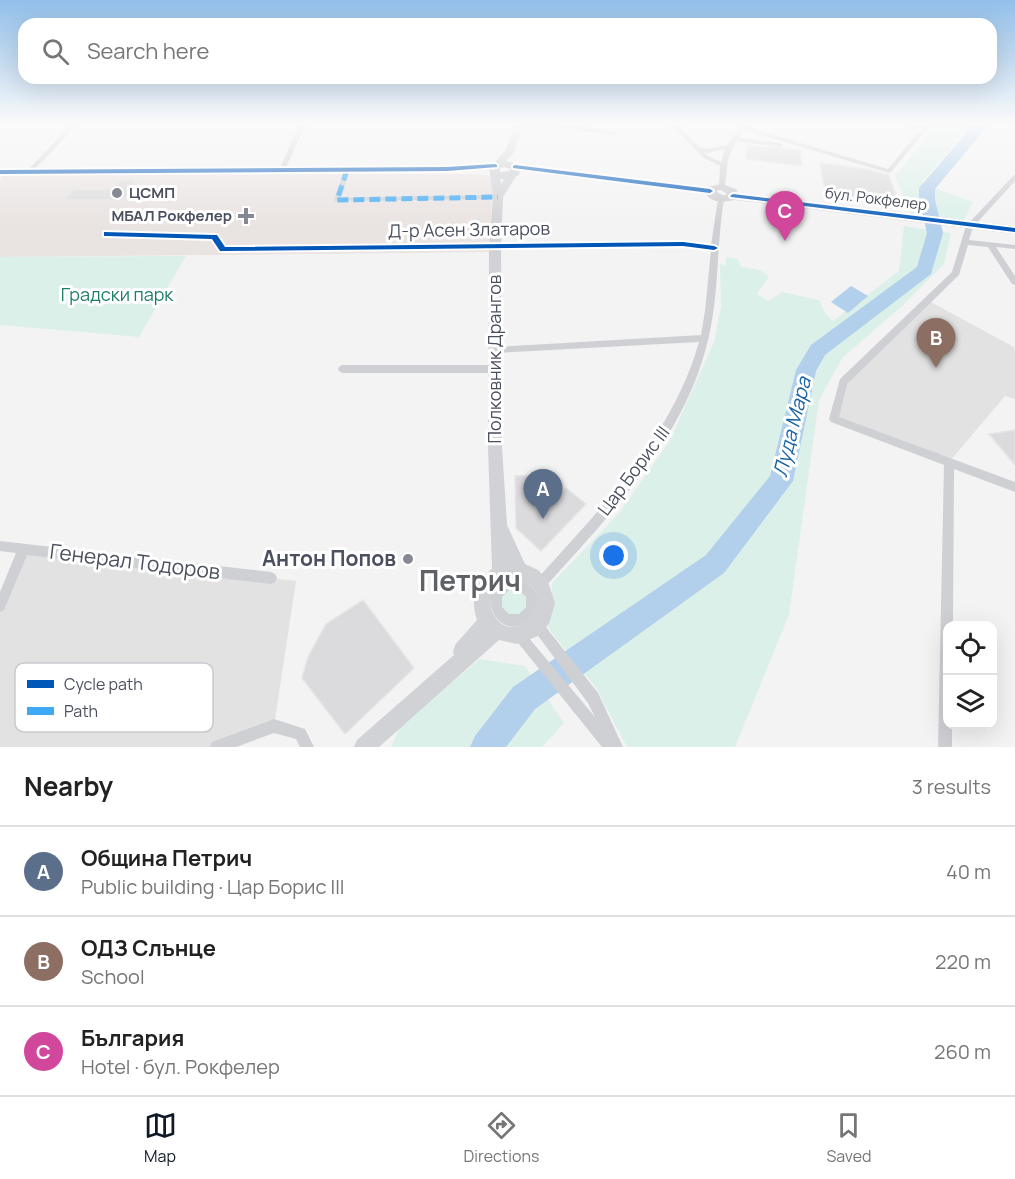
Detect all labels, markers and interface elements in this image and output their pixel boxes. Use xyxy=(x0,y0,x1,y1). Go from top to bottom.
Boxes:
search box xyxy=(18,18,997,84)
icon: search xyxy=(39,35,72,68)
text: Search here xyxy=(87,36,209,66)
place label: ЦСМП xyxy=(129,182,175,203)
street label: бул. Рокфелер xyxy=(824,182,928,215)
marker: ЦСМП xyxy=(110,186,124,200)
pin: C xyxy=(766,192,804,241)
place label: МБАЛ Рокфелер xyxy=(112,205,232,226)
marker: МБАЛ Рокфелер xyxy=(237,207,255,225)
street label: Д-р Асен Златаров xyxy=(388,216,551,242)
street label: Полковник Дрангов xyxy=(482,274,506,443)
park label: Градски парк xyxy=(61,282,174,306)
pin: B xyxy=(916,318,956,368)
water label: Луда Мара xyxy=(766,373,817,480)
street label: Цар Борис III xyxy=(592,421,675,520)
pin: A xyxy=(524,470,562,519)
street label: Генерал Тодоров xyxy=(48,537,222,585)
your location xyxy=(599,541,628,570)
place label: Антон Попов xyxy=(262,544,396,572)
marker: Антон Попов xyxy=(401,552,415,566)
district label: Петрич xyxy=(419,561,521,599)
map controls xyxy=(943,621,997,729)
button: locate xyxy=(943,621,997,675)
legend xyxy=(15,663,213,732)
text: Cycle path xyxy=(64,673,143,695)
button: layers xyxy=(943,675,997,729)
text: Path xyxy=(64,700,98,722)
text: Nearby xyxy=(24,768,113,804)
text: 3 results xyxy=(912,773,991,800)
text: Община Петрич xyxy=(81,843,252,873)
text: A xyxy=(37,858,50,885)
text: 40 m xyxy=(946,858,991,885)
text: Public building · Цар Борис III xyxy=(81,873,345,900)
text: ОДЗ Слънце xyxy=(81,933,216,963)
text: B xyxy=(37,948,50,975)
text: 220 m xyxy=(935,948,991,975)
text: School xyxy=(81,963,145,990)
text: България xyxy=(81,1023,184,1053)
text: C xyxy=(36,1038,51,1065)
text: 260 m xyxy=(934,1038,991,1065)
text: Hotel · бул. Рокфелер xyxy=(81,1053,280,1080)
tab: Map xyxy=(144,1109,177,1167)
tab: Directions xyxy=(464,1109,539,1167)
tab: Saved xyxy=(826,1109,871,1167)

